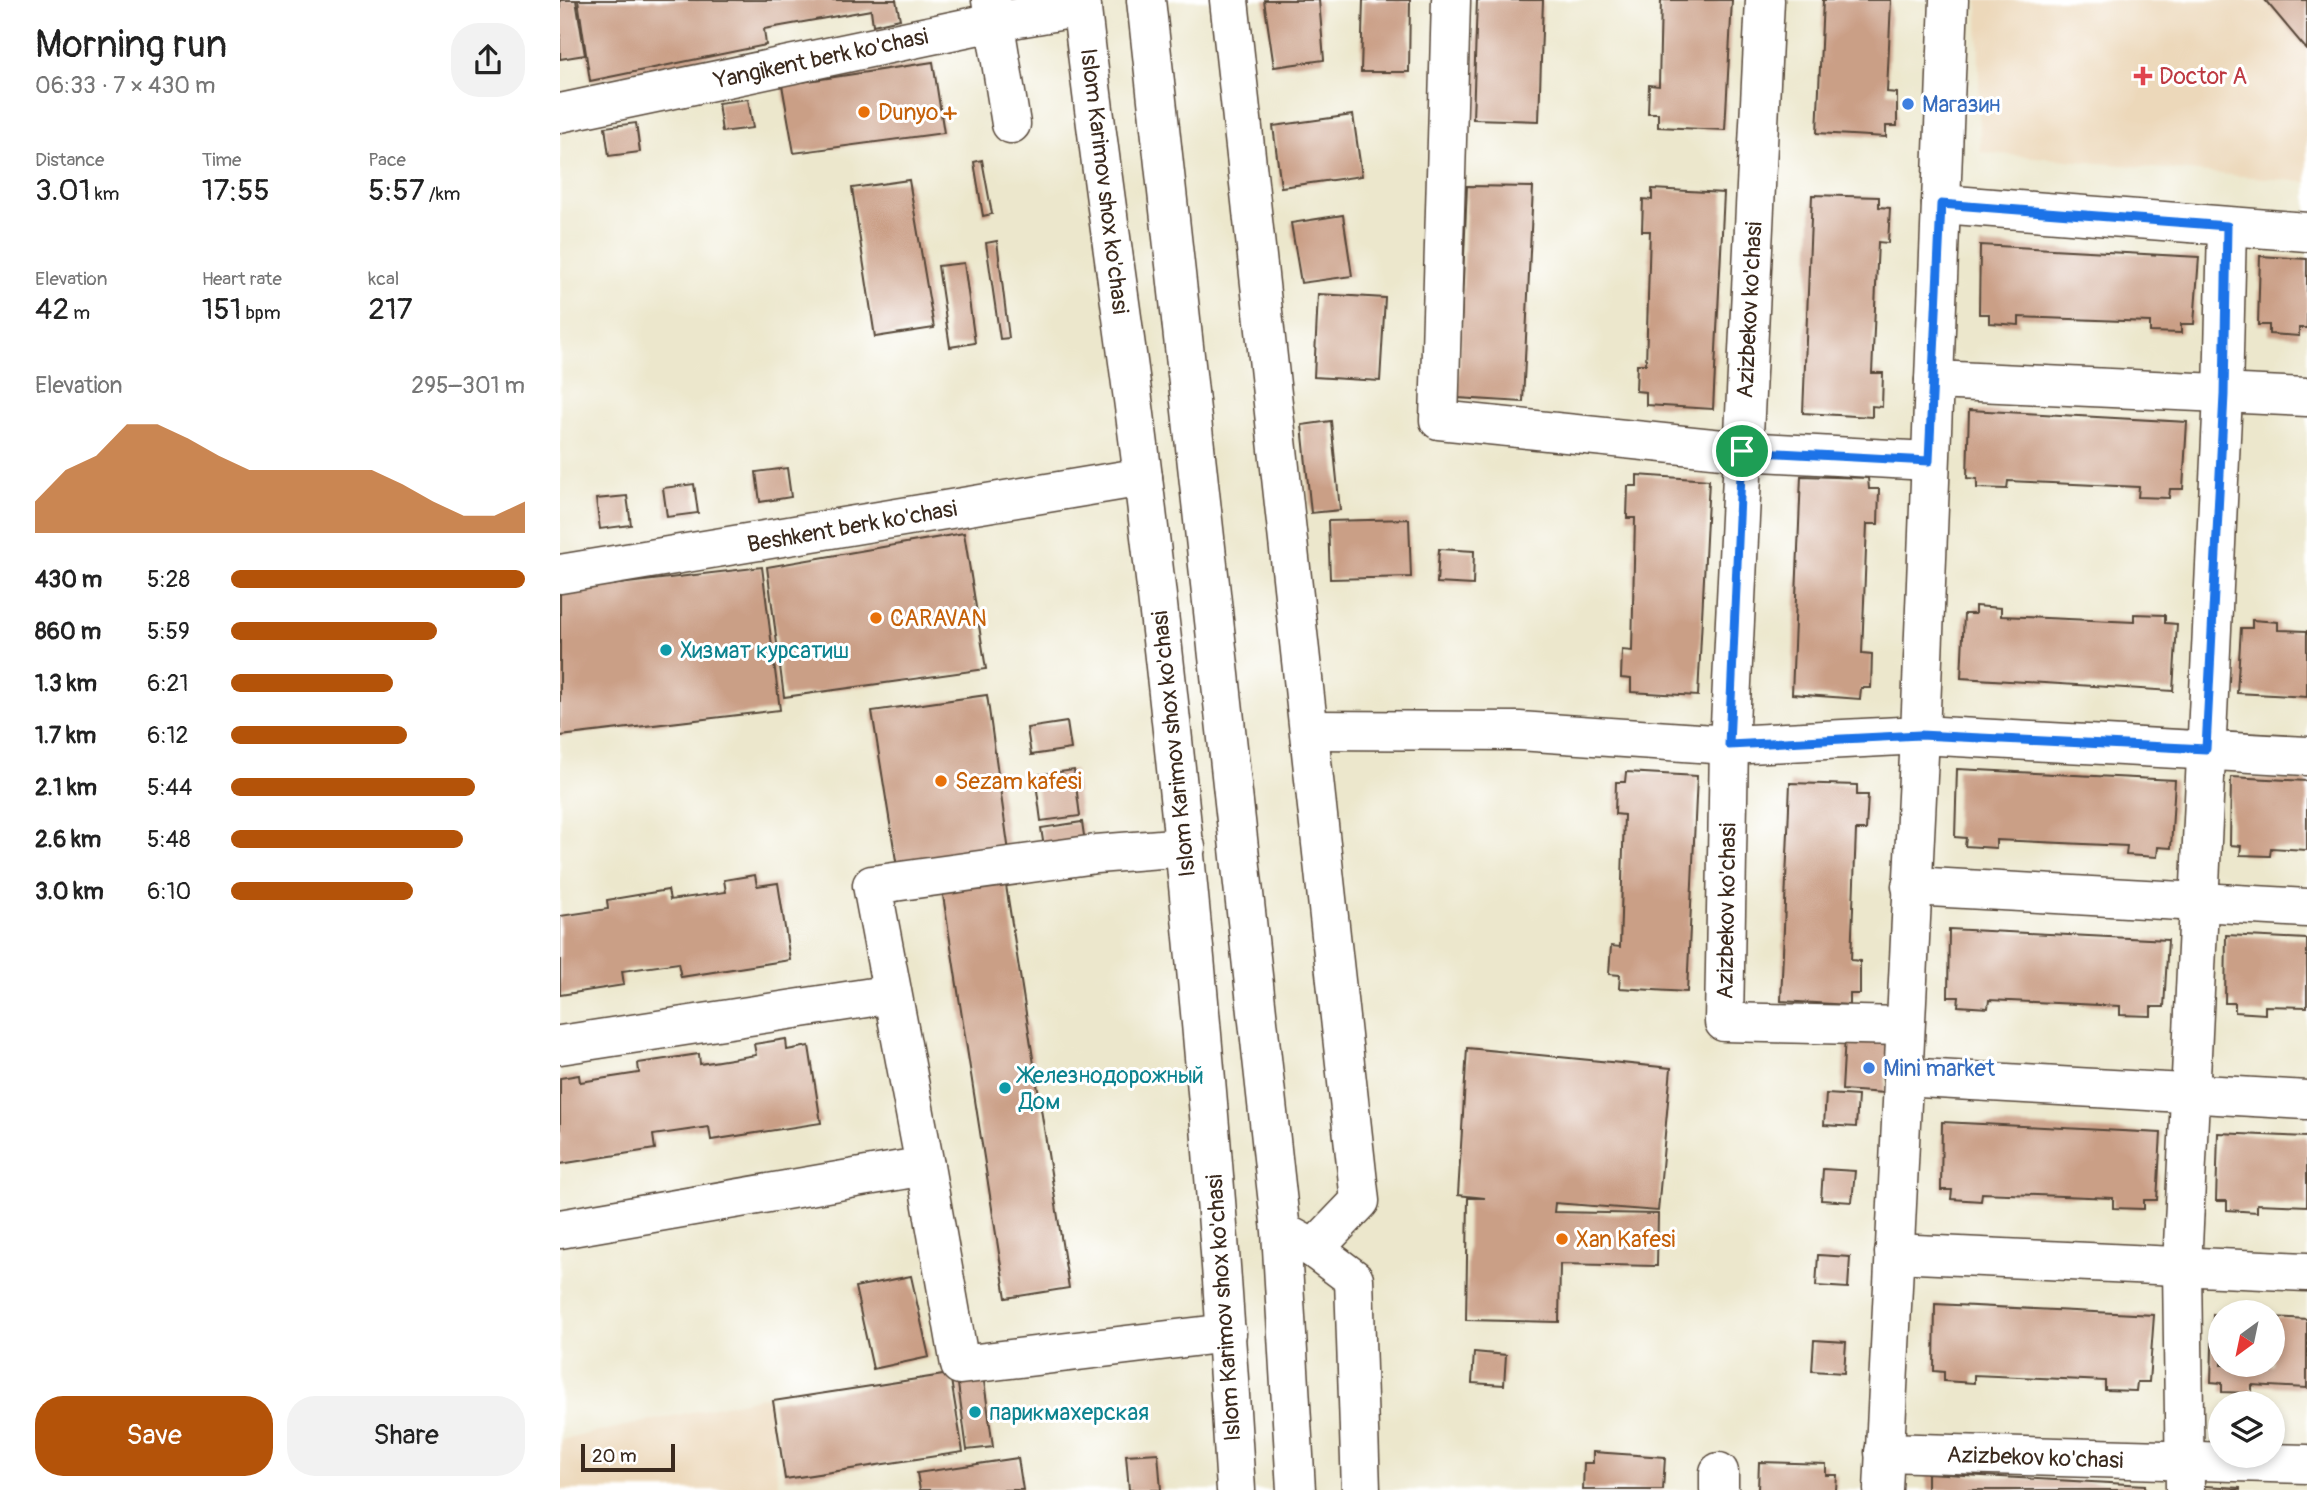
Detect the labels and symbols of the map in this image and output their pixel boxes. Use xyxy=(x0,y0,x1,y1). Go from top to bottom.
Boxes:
street label: Yangikent berk ko'chasi xyxy=(710,22,931,96)
street label: Islom Karimov shox ko'chasi xyxy=(1074,47,1135,316)
place label: Doctor A xyxy=(2159,62,2247,91)
marker: Doctor A xyxy=(2133,66,2153,86)
place label: Магазин xyxy=(1922,90,2001,119)
marker: Магазин xyxy=(1900,96,1916,112)
place label: Dunyo + xyxy=(878,98,957,127)
marker: Dunyo + xyxy=(856,104,872,120)
street label: Azizbekov ko'chasi xyxy=(1730,221,1769,399)
pin xyxy=(1712,421,1772,481)
street label: Beshkent berk ko'chasi xyxy=(745,494,959,559)
place label: CARAVAN xyxy=(890,604,987,633)
street label: Islom Karimov shox ko'chasi xyxy=(1145,609,1202,878)
marker: CARAVAN xyxy=(868,610,884,626)
place label: Хизмат курсатиш xyxy=(680,636,849,665)
marker: Хизмат курсатиш xyxy=(658,642,674,658)
place label: Sezam kafesi xyxy=(955,767,1082,796)
marker: Sezam kafesi xyxy=(933,773,949,789)
street label: Azizbekov ko'chasi xyxy=(1710,822,1743,1000)
place label: Mini market xyxy=(1883,1054,1996,1083)
marker: Mini market xyxy=(1861,1060,1877,1076)
place label: Железнодорожный Дом xyxy=(1016,1061,1204,1116)
marker: Железнодорожный Дом xyxy=(997,1080,1013,1096)
street label: Islom Karimov shox ko'chasi xyxy=(1200,1174,1247,1442)
place label: Xan Kafesi xyxy=(1576,1225,1675,1254)
marker: Xan Kafesi xyxy=(1554,1231,1570,1247)
north arrow xyxy=(2208,1300,2286,1377)
place label: парикмахерская xyxy=(989,1398,1149,1427)
marker: парикмахерская xyxy=(967,1404,983,1420)
street label: Azizbekov ko'chasi xyxy=(1946,1440,2124,1475)
scale bar xyxy=(581,1441,676,1473)

